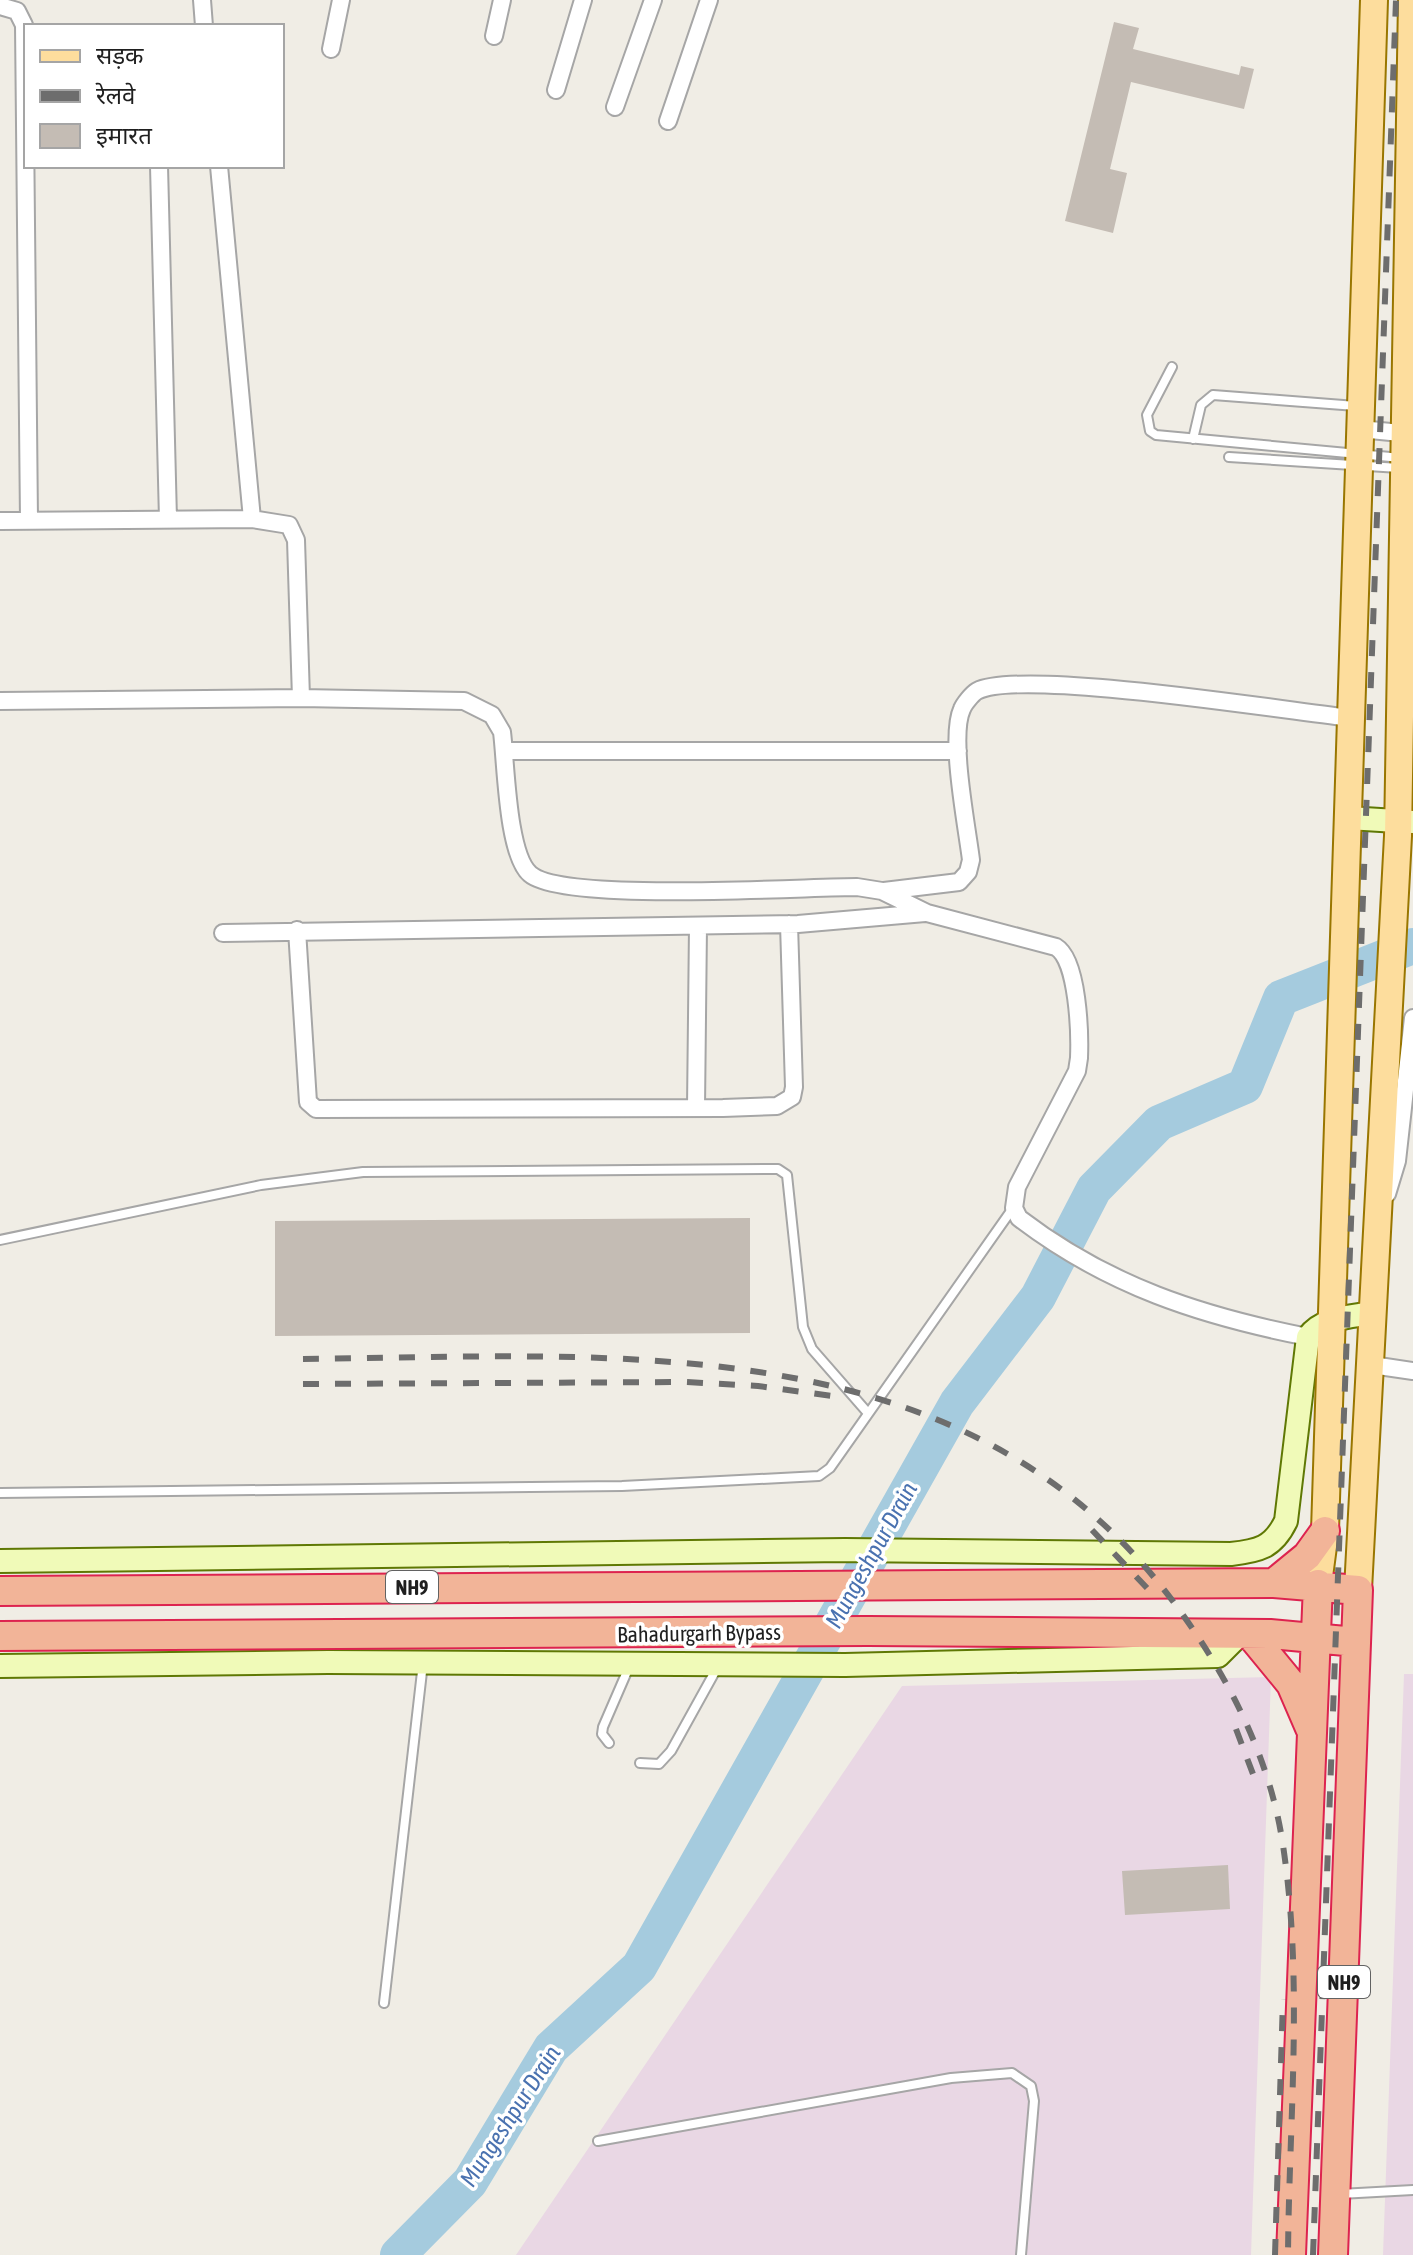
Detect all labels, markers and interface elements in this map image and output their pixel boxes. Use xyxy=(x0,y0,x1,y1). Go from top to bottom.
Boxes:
legend xyxy=(24,24,284,168)
text: सड़क xyxy=(96,42,144,69)
text: रेलवे xyxy=(95,82,136,109)
text: इमारत xyxy=(96,122,153,149)
water label: Mungeshpur Drain xyxy=(820,1477,922,1633)
road number: NH9 xyxy=(386,1571,438,1603)
street label: Bahadurgarh Bypass xyxy=(617,1619,781,1647)
road number: NH9 xyxy=(1318,1966,1370,1998)
water label: Mungeshpur Drain xyxy=(454,2040,566,2192)

